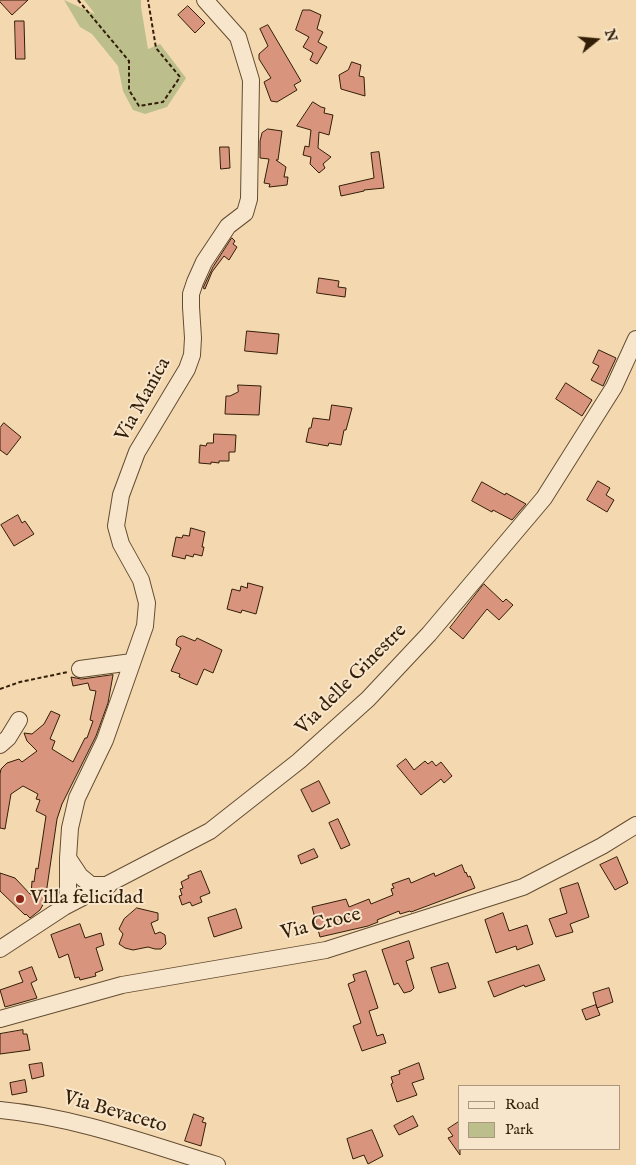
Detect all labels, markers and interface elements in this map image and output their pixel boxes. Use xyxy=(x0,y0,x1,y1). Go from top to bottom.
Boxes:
north arrow xyxy=(571,15,621,65)
text: N xyxy=(600,27,621,44)
street label: Via Manica xyxy=(111,354,177,446)
street label: Via delle Ginestre xyxy=(291,619,413,741)
place label: Villa felicidad xyxy=(30,887,143,911)
marker: Villa felicidad xyxy=(14,893,26,905)
street label: Via Croce xyxy=(279,903,363,947)
legend xyxy=(458,1085,621,1150)
street label: Via Bevaceto xyxy=(60,1087,170,1139)
text: Road xyxy=(505,1095,539,1114)
text: Park xyxy=(505,1120,534,1139)

